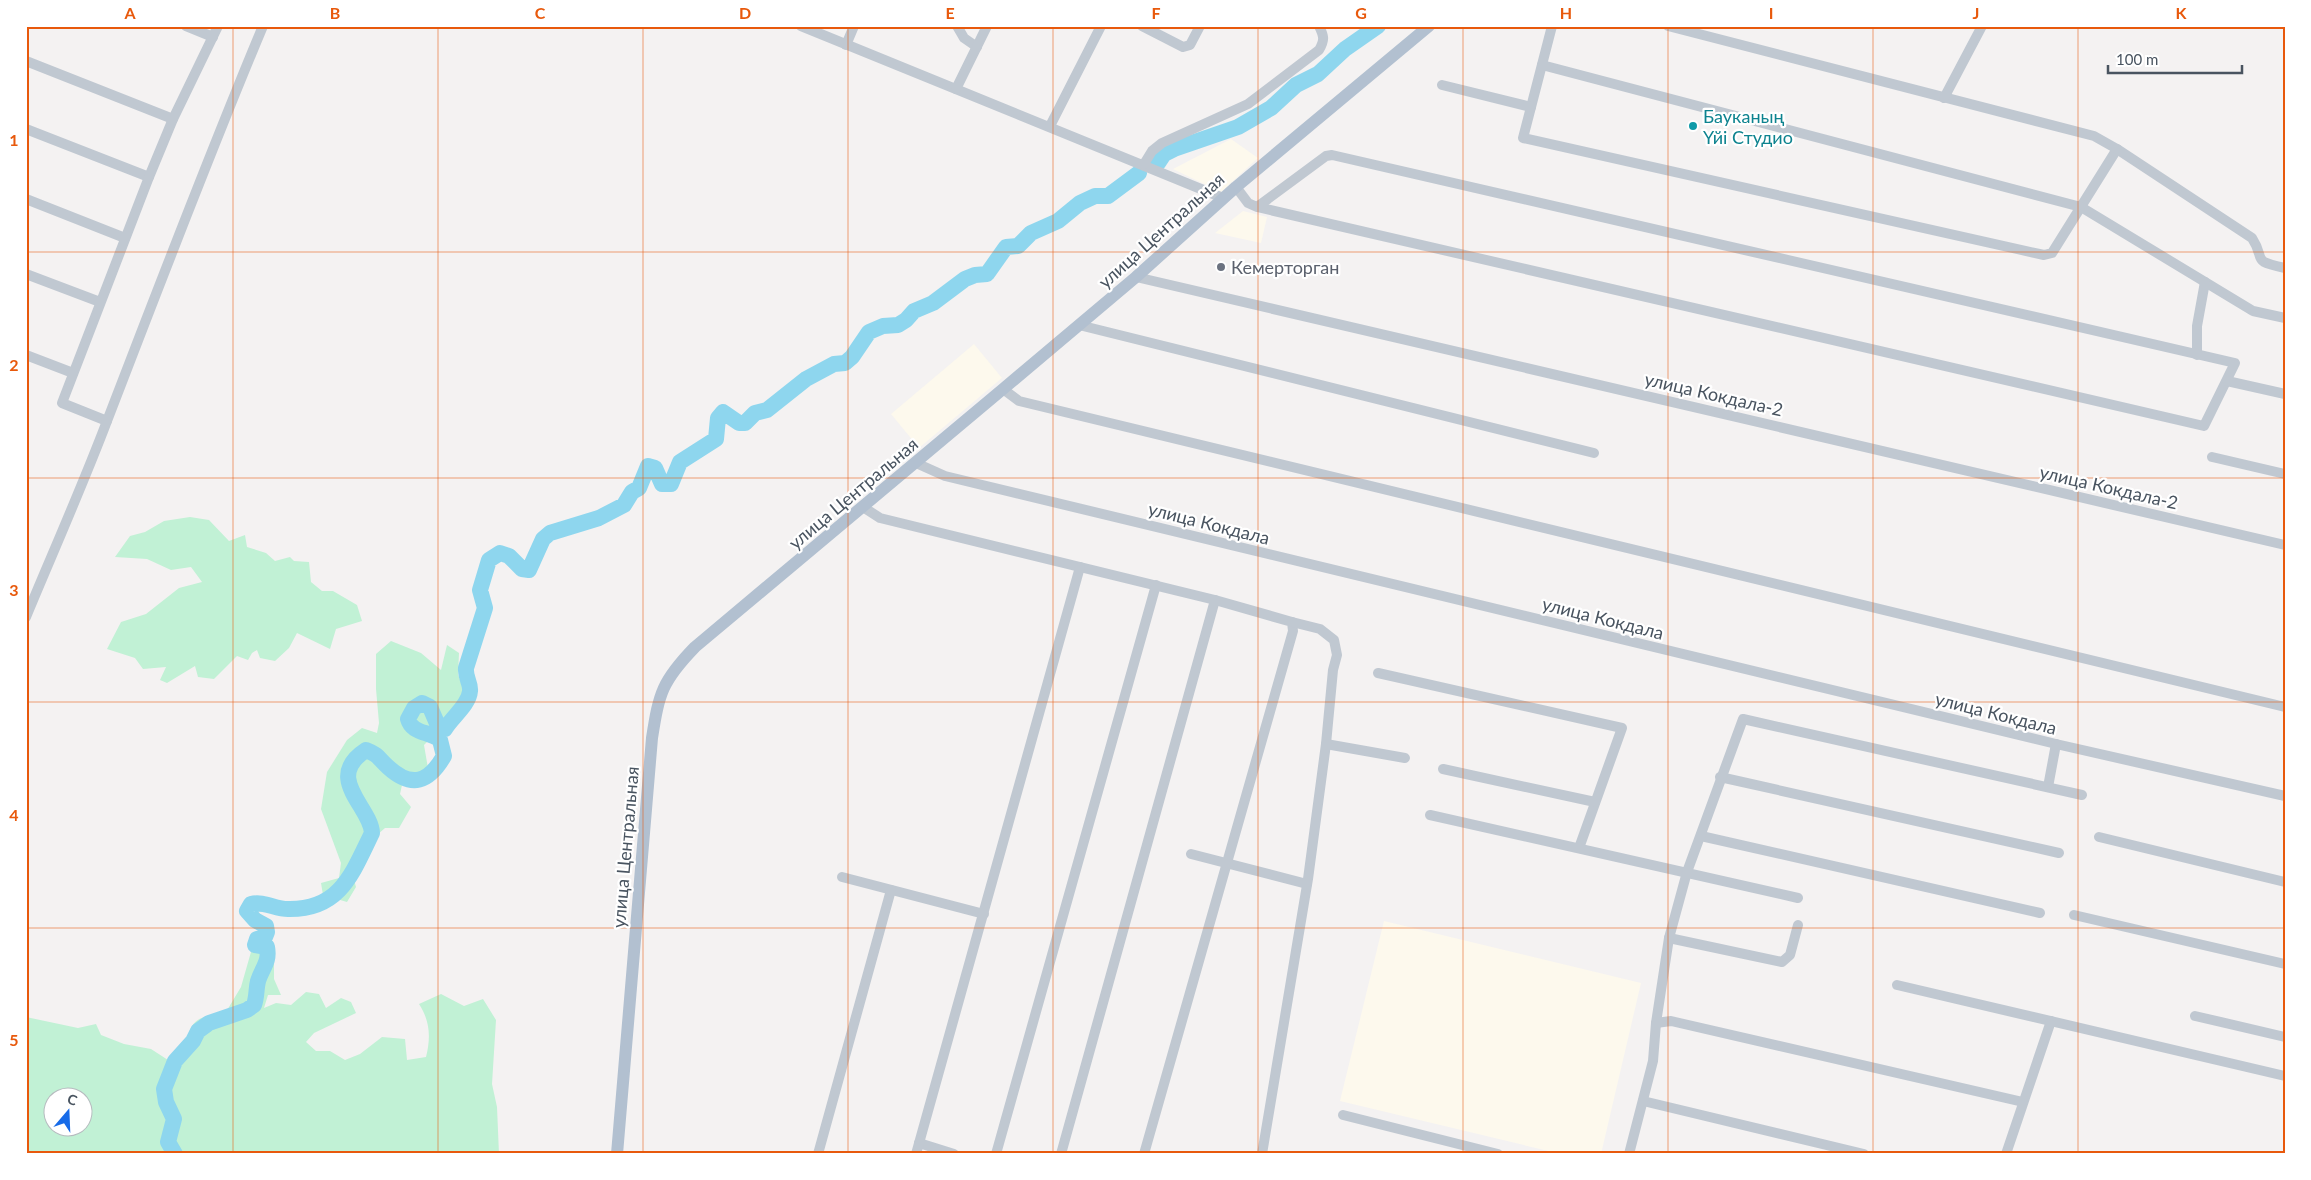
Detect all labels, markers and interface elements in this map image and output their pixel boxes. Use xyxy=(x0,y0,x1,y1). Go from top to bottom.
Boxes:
text: A xyxy=(123,3,136,22)
text: B xyxy=(330,3,340,22)
text: C xyxy=(535,3,546,22)
text: D xyxy=(739,3,751,22)
text: E xyxy=(945,3,955,22)
text: F xyxy=(1151,3,1161,22)
text: G xyxy=(1355,3,1367,22)
text: H xyxy=(1560,3,1572,22)
text: I xyxy=(1769,3,1773,22)
text: J xyxy=(1973,3,1979,22)
text: K xyxy=(2176,3,2188,22)
scale bar xyxy=(2108,42,2242,74)
text: 100 m xyxy=(2116,50,2158,68)
place label: Бауканың Үйі Студио xyxy=(1703,105,1793,148)
marker: Бауканың Үйі Студио xyxy=(1687,120,1699,132)
text: 1 xyxy=(9,130,19,149)
street label: улица Центральная xyxy=(1093,168,1229,292)
place label: Кемерторган xyxy=(1231,256,1339,278)
marker: Кемерторган xyxy=(1215,261,1227,273)
text: 2 xyxy=(9,355,19,374)
street label: улица Кокдала-2 xyxy=(1643,367,1785,421)
street label: улица Центральная xyxy=(784,432,922,554)
street label: улица Кокдала-2 xyxy=(2038,460,2180,514)
street label: улица Кокдала xyxy=(1146,497,1272,549)
text: 3 xyxy=(9,580,19,599)
street label: улица Кокдала xyxy=(1540,592,1666,644)
street label: улица Кокдала xyxy=(1933,687,2059,739)
street label: улица Центральная xyxy=(607,765,643,929)
text: 4 xyxy=(9,805,19,824)
text: 5 xyxy=(9,1030,19,1049)
north arrow xyxy=(42,1088,92,1138)
text: С xyxy=(65,1090,80,1109)

